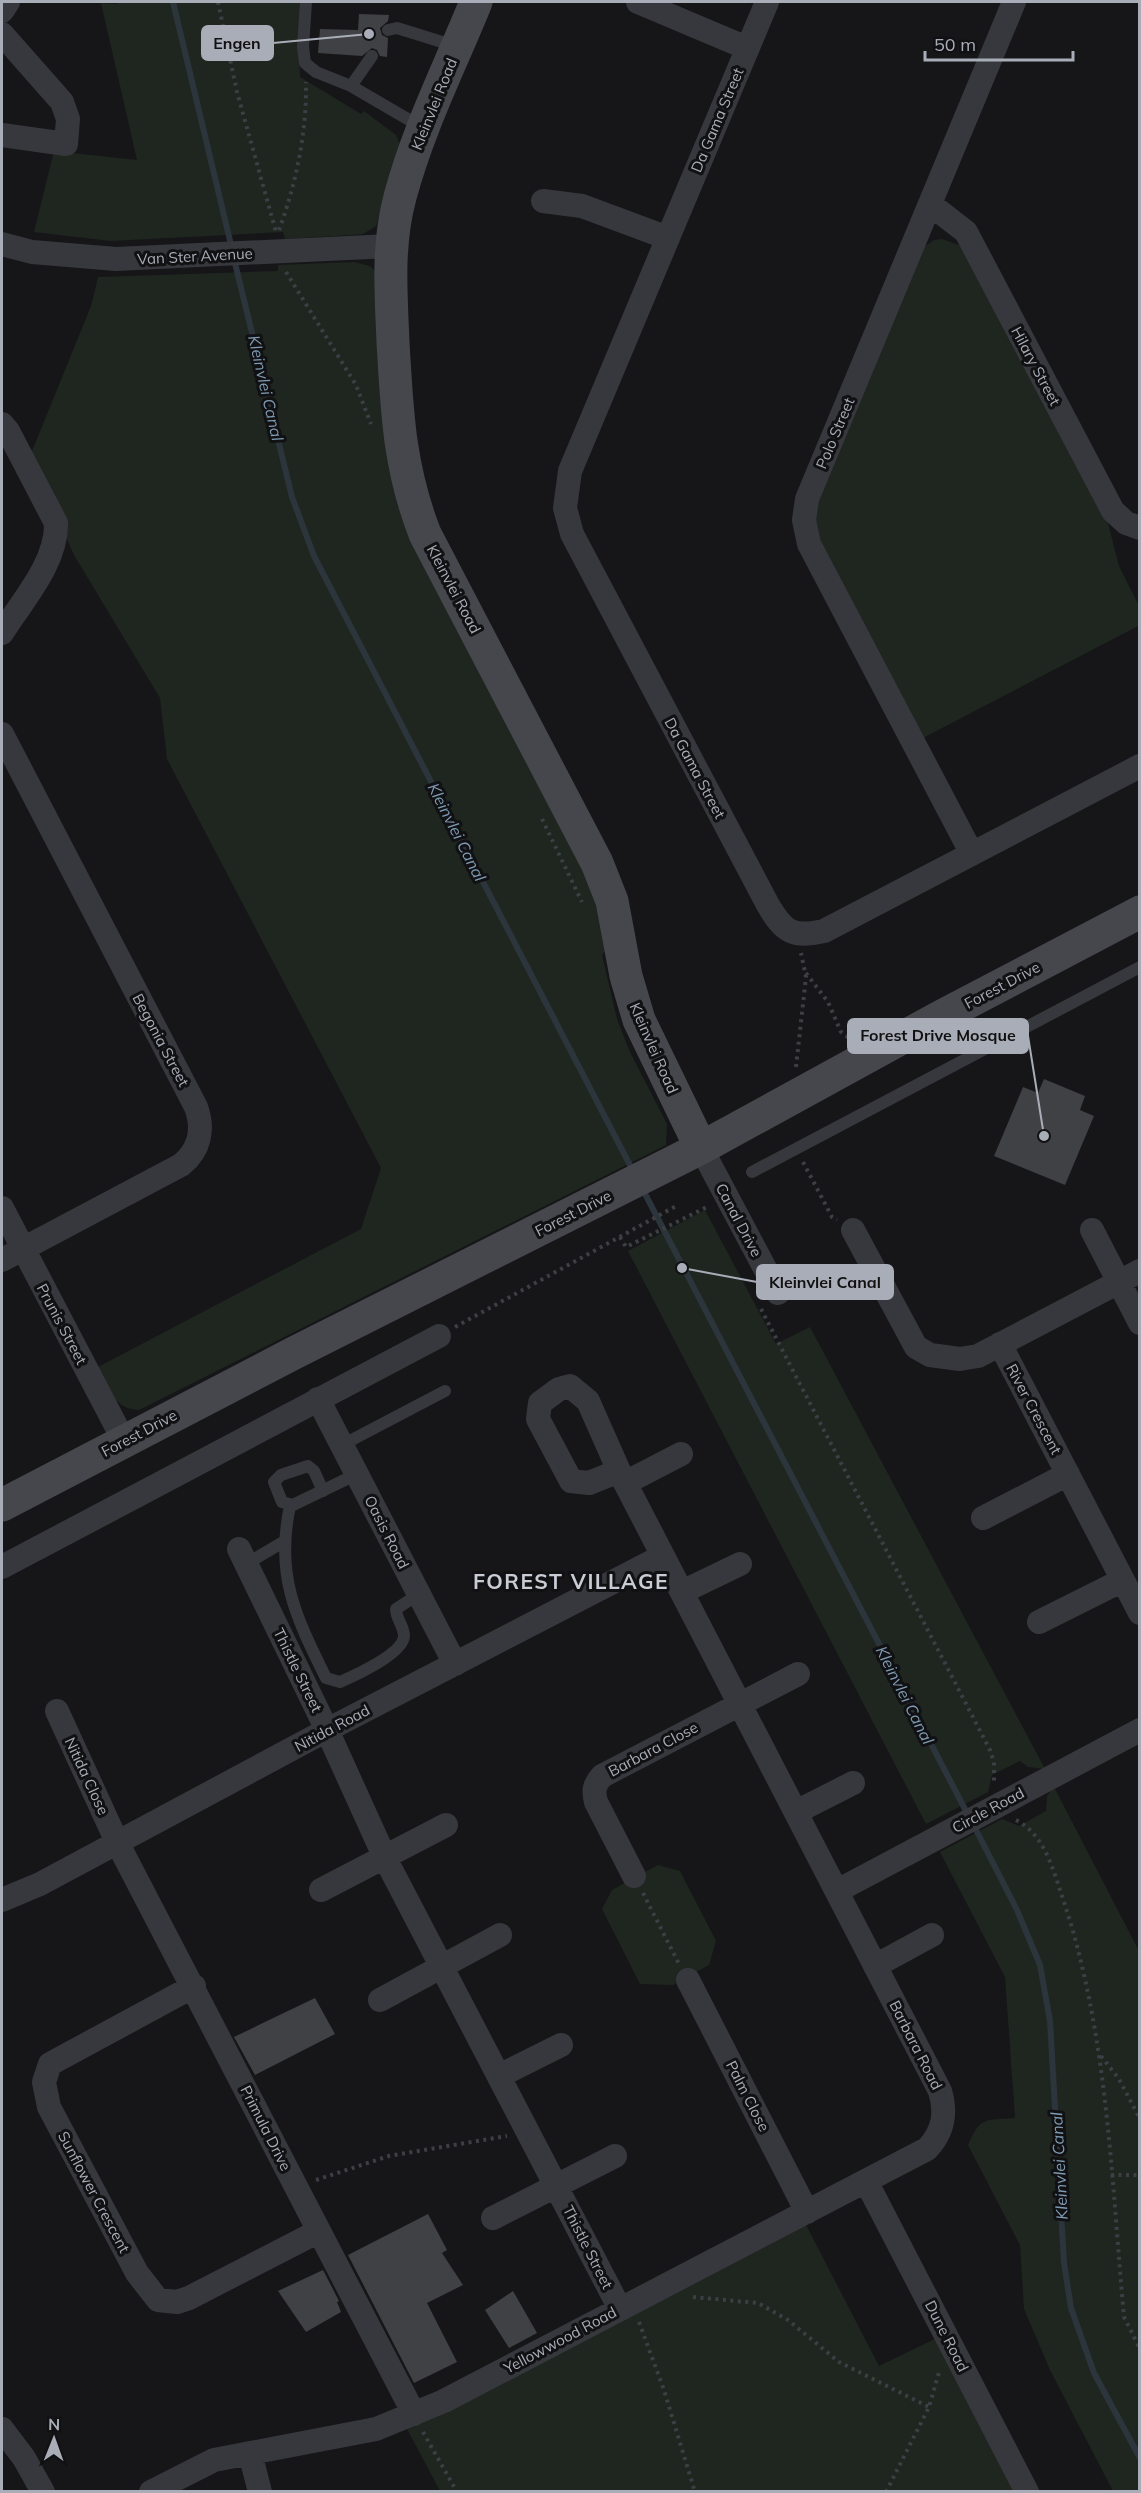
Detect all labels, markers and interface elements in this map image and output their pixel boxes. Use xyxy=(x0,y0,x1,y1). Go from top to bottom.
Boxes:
scale bar xyxy=(925,24,1074,62)
callout: Engen xyxy=(202,26,273,60)
text: Engen xyxy=(213,33,261,53)
text: 50 m xyxy=(934,33,976,56)
street label: Kleinvlei Road xyxy=(407,55,461,153)
street label: Da Gama Street xyxy=(686,65,748,175)
street label: Van Ster Avenue xyxy=(137,243,253,269)
street label: Hilary Street xyxy=(1007,323,1065,409)
water label: Kleinvlei Canal xyxy=(244,333,288,443)
street label: Polo Street xyxy=(811,395,859,471)
street label: Kleinvlei Road xyxy=(423,542,485,636)
street label: Da Gama Street xyxy=(660,714,730,822)
water label: Kleinvlei Canal xyxy=(424,779,490,885)
street label: Forest Drive xyxy=(961,957,1043,1013)
street label: Begonia Street xyxy=(128,990,194,1090)
street label: Kleinvlei Road xyxy=(625,1000,683,1096)
callout: Forest Drive Mosque xyxy=(848,1019,1028,1053)
text: Forest Drive Mosque xyxy=(860,1025,1016,1045)
street label: Canal Drive xyxy=(712,1180,766,1260)
street label: Forest Drive xyxy=(532,1186,614,1240)
callout: Kleinvlei Canal xyxy=(757,1265,893,1299)
text: Kleinvlei Canal xyxy=(769,1272,881,1292)
street label: Prunis Street xyxy=(33,1280,91,1368)
street label: River Crescent xyxy=(1002,1360,1066,1458)
street label: Forest Drive xyxy=(98,1405,180,1461)
street label: Oasis Road xyxy=(360,1492,414,1572)
district label: FOREST VILLAGE xyxy=(473,1568,669,1594)
street label: Thistle Street xyxy=(269,1625,327,1715)
water label: Kleinvlei Canal xyxy=(872,1642,938,1748)
street label: Nitida Road xyxy=(291,1700,373,1756)
street label: Barbara Close xyxy=(605,1717,701,1781)
street label: Nitida Close xyxy=(61,1734,113,1818)
street label: Circle Road xyxy=(949,1783,1027,1837)
street label: Barbara Road xyxy=(885,1997,947,2093)
street label: Palm Close xyxy=(722,2057,774,2135)
street label: Primula Drive xyxy=(236,2082,296,2174)
water label: Kleinvlei Canal xyxy=(1046,2111,1072,2220)
street label: Sunflower Crescent xyxy=(54,2128,134,2256)
street label: Thistle Street xyxy=(559,2202,617,2292)
street label: Dune Road xyxy=(921,2297,973,2375)
street label: Yellowwood Road xyxy=(500,2302,619,2378)
north arrow xyxy=(24,2409,84,2469)
text: N xyxy=(48,2414,60,2434)

